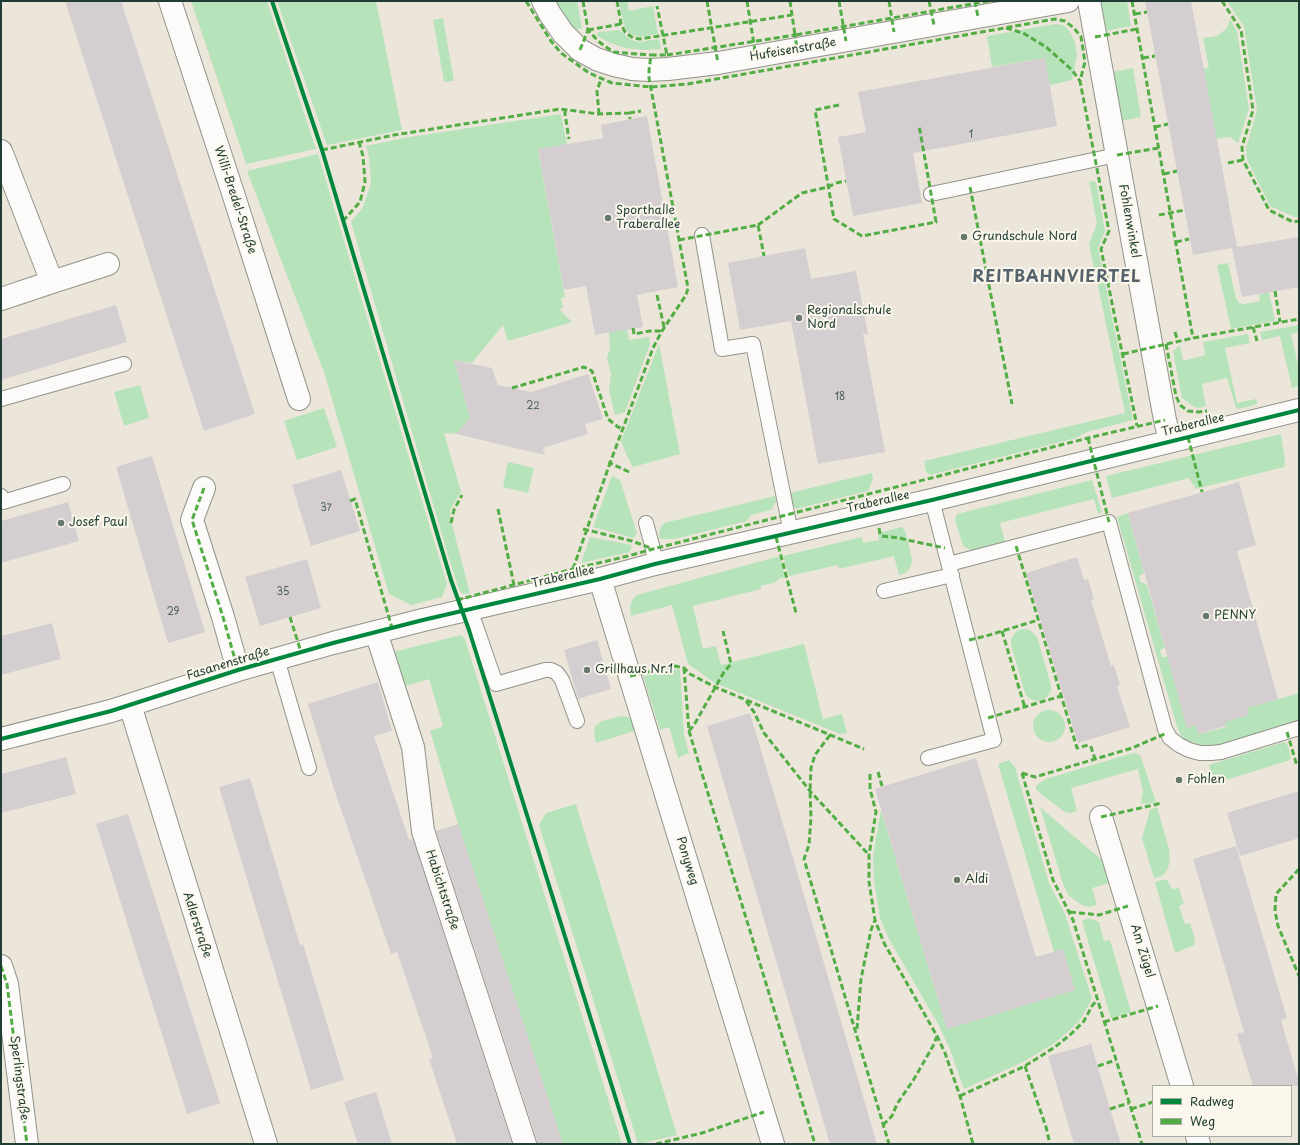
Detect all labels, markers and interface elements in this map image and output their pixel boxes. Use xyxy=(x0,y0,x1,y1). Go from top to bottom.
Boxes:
street label: Hufeisenstraße xyxy=(749,35,837,65)
house number: 1 xyxy=(969,129,973,141)
street label: Willi-Bredel-Straße xyxy=(211,144,259,256)
street label: Fohlenwinkel xyxy=(1115,183,1143,259)
place label: Sporthalle Traberallee xyxy=(616,204,680,232)
marker: Sporthalle Traberallee xyxy=(603,213,613,223)
place label: Grundschule Nord xyxy=(972,230,1077,244)
marker: Grundschule Nord xyxy=(959,232,969,242)
district label: REITBAHNVIERTEL xyxy=(974,268,1140,288)
place label: Regionalschule Nord xyxy=(807,304,891,332)
marker: Regionalschule Nord xyxy=(794,313,804,323)
house number: 18 xyxy=(835,391,845,403)
house number: 22 xyxy=(526,400,540,412)
street label: Traberallee xyxy=(1160,410,1226,440)
street label: Traberallee xyxy=(845,488,911,516)
house number: 37 xyxy=(320,502,332,514)
place label: Josef Paul xyxy=(69,516,127,530)
marker: Josef Paul xyxy=(56,518,66,528)
street label: Traberallee xyxy=(530,563,596,591)
house number: 35 xyxy=(277,586,289,598)
house number: 29 xyxy=(167,606,179,618)
place label: PENNY xyxy=(1214,609,1256,623)
marker: PENNY xyxy=(1201,611,1211,621)
street label: Fasanenstraße xyxy=(185,645,271,683)
place label: Grillhaus Nr.1 xyxy=(595,663,673,677)
marker: Grillhaus Nr.1 xyxy=(582,665,592,675)
place label: Fohlen xyxy=(1187,773,1225,787)
marker: Fohlen xyxy=(1174,775,1184,785)
street label: Ponyweg xyxy=(673,835,701,887)
street label: Habichtstraße xyxy=(422,848,462,932)
place label: Aldi xyxy=(965,873,988,887)
marker: Aldi xyxy=(952,875,962,885)
street label: Adlerstraße xyxy=(180,890,214,960)
street label: Am Zügel xyxy=(1127,923,1157,979)
street label: Sperlingstraße xyxy=(7,1035,31,1121)
legend xyxy=(1152,1085,1292,1137)
text: Radweg xyxy=(1190,1092,1234,1110)
text: Weg xyxy=(1190,1112,1215,1130)

